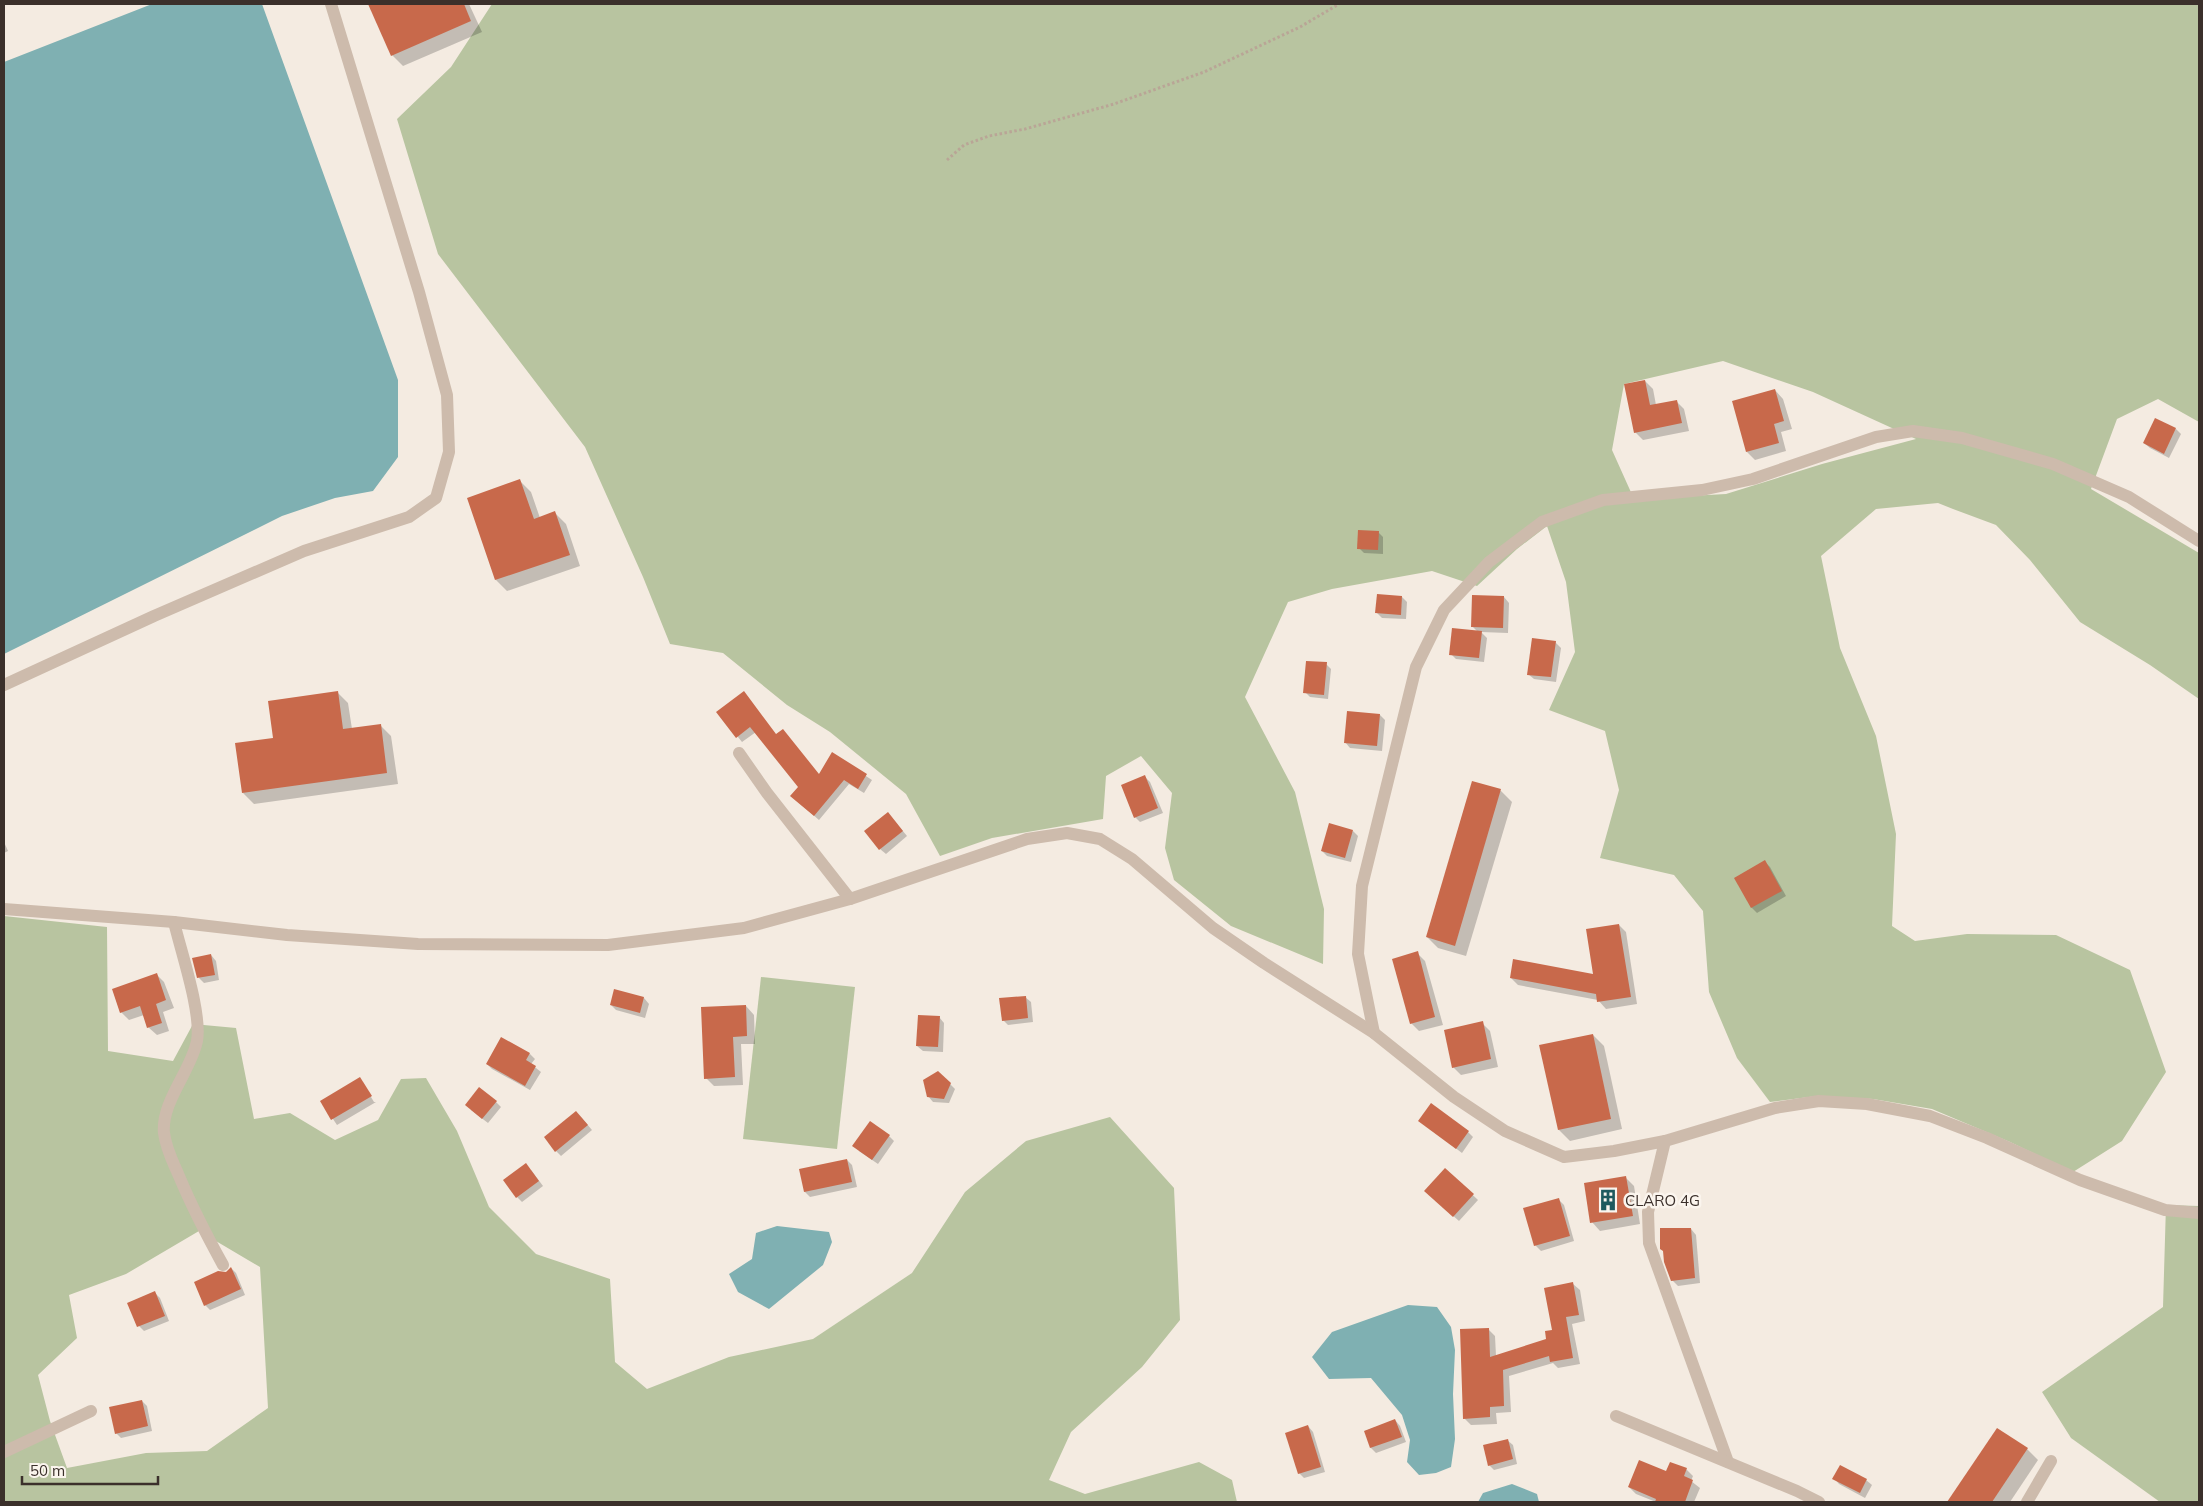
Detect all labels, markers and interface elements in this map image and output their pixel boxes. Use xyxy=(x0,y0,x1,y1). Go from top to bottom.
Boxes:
building icon: CLARO 4G xyxy=(1595,1187,1621,1213)
place label: CLARO 4G xyxy=(1625,1191,1700,1210)
scale bar xyxy=(22,1454,159,1486)
text: 50 m xyxy=(30,1461,65,1480)

